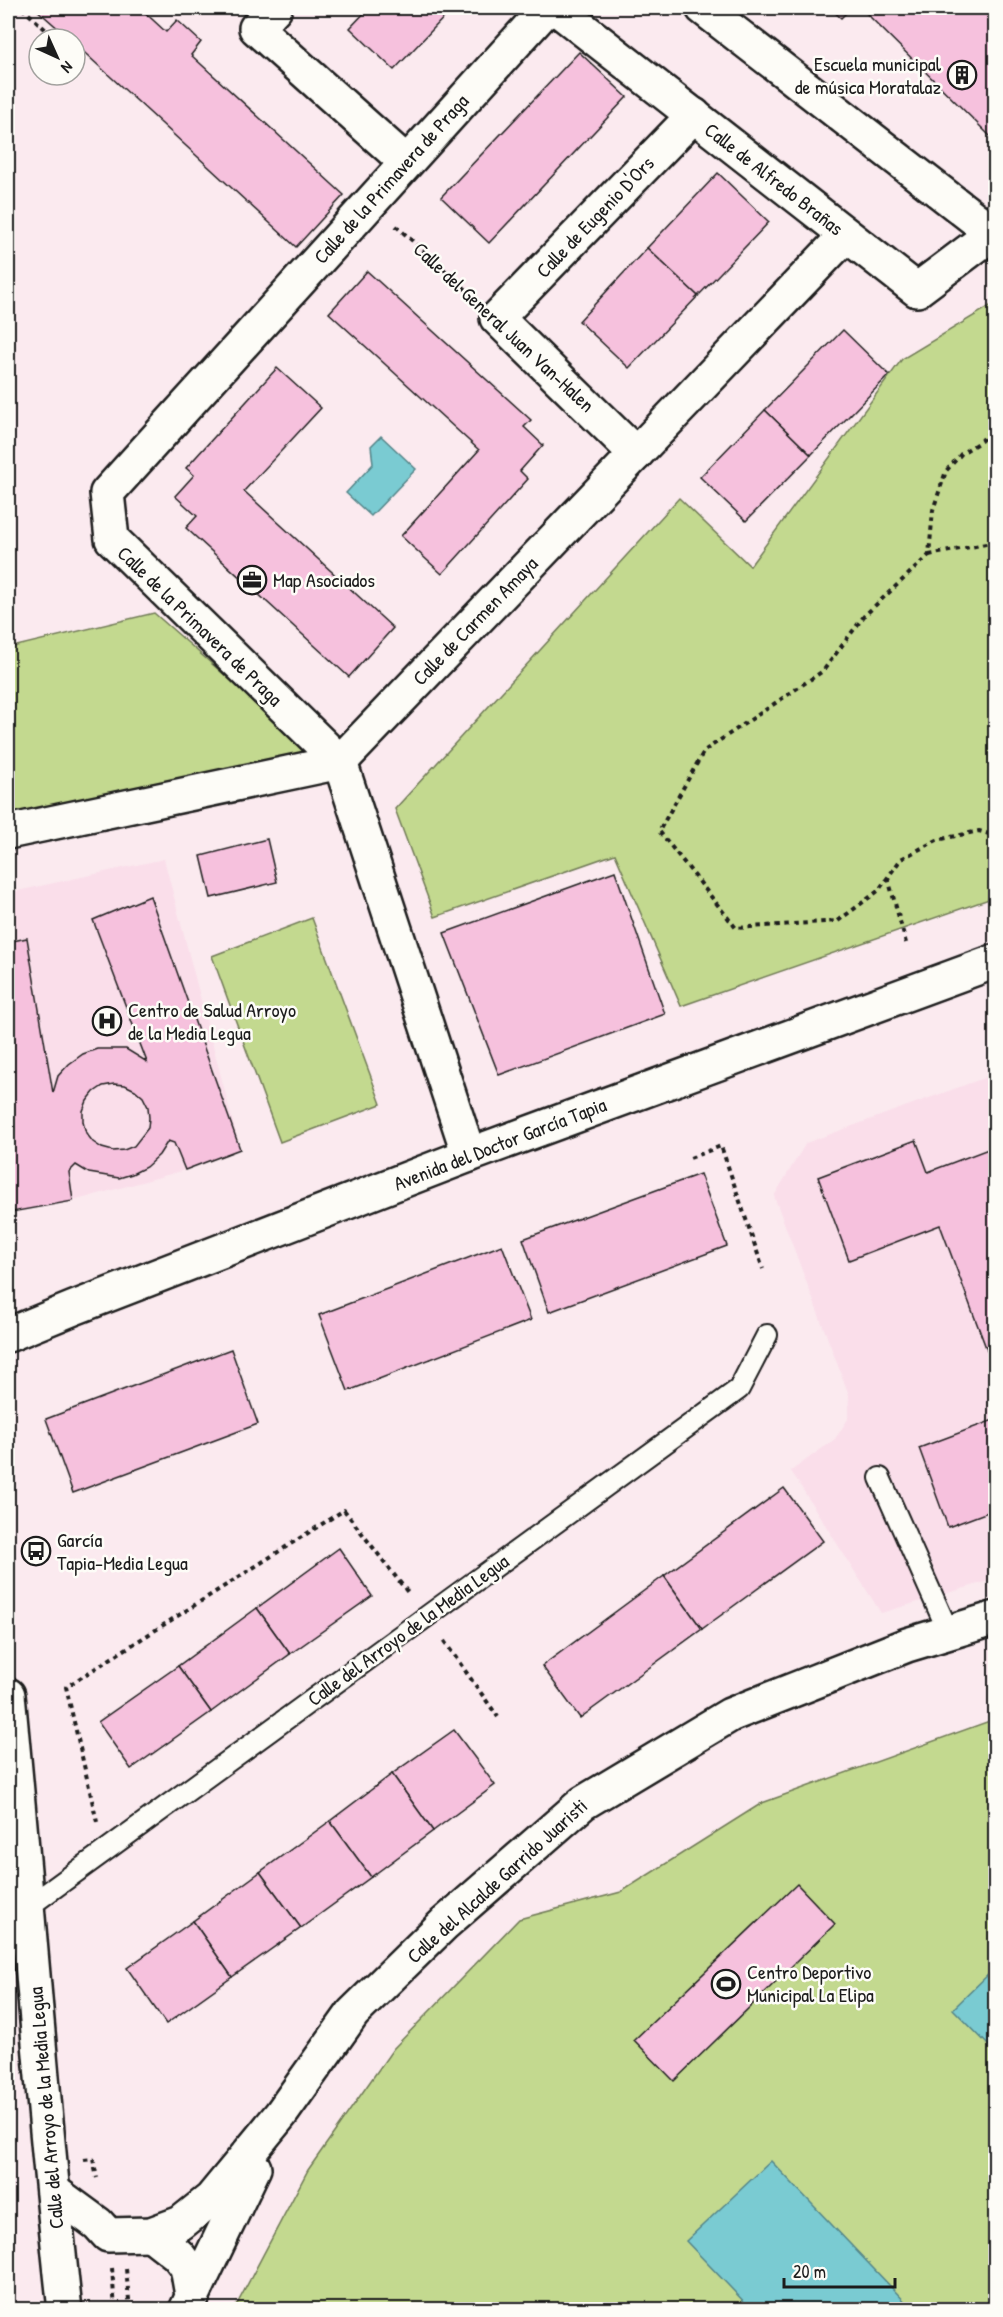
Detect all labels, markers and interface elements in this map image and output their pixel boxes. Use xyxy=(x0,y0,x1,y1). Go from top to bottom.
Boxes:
north arrow xyxy=(27,27,87,87)
place label: Escuela municipal de música Moratalaz xyxy=(795,50,942,100)
text: N xyxy=(56,57,78,79)
building icon: Escuela municipal de música Moratalaz xyxy=(946,59,978,91)
street label: Calle de la Primavera de Praga xyxy=(307,88,474,269)
street label: Calle de Alfredo Brañas xyxy=(699,116,849,241)
street label: Calle de Eugenio D'Ors xyxy=(530,150,660,283)
street label: Calle del General Juan Van-Halen xyxy=(408,236,601,418)
street label: Calle de la Primavera de Praga xyxy=(112,540,289,712)
street label: Calle de Carmen Amaya xyxy=(406,550,543,691)
office icon: Map Asociados xyxy=(236,564,268,596)
place label: Map Asociados xyxy=(273,566,375,593)
place label: Centro de Salud Arroyo de la Media Legua xyxy=(128,996,296,1046)
hospital icon: Centro de Salud Arroyo de la Media Legua xyxy=(91,1005,123,1037)
street label: Avenida del Doctor García Tapia xyxy=(390,1090,610,1197)
place label: García Tapia-Media Legua xyxy=(57,1526,188,1576)
bus stop icon: García Tapia-Media Legua xyxy=(20,1535,52,1567)
street label: Calle del Arroyo de la Media Legua xyxy=(302,1547,514,1712)
street label: Calle del Alcalde Garrido Juaristi xyxy=(401,1792,593,1969)
place label: Centro Deportivo Municipal La Elipa xyxy=(747,1958,874,2008)
sports icon: Centro Deportivo Municipal La Elipa xyxy=(710,1968,742,2000)
street label: Calle del Arroyo de la Media Legua xyxy=(21,1986,70,2230)
scale bar xyxy=(784,2251,895,2289)
text: 20 m xyxy=(793,2259,826,2284)

